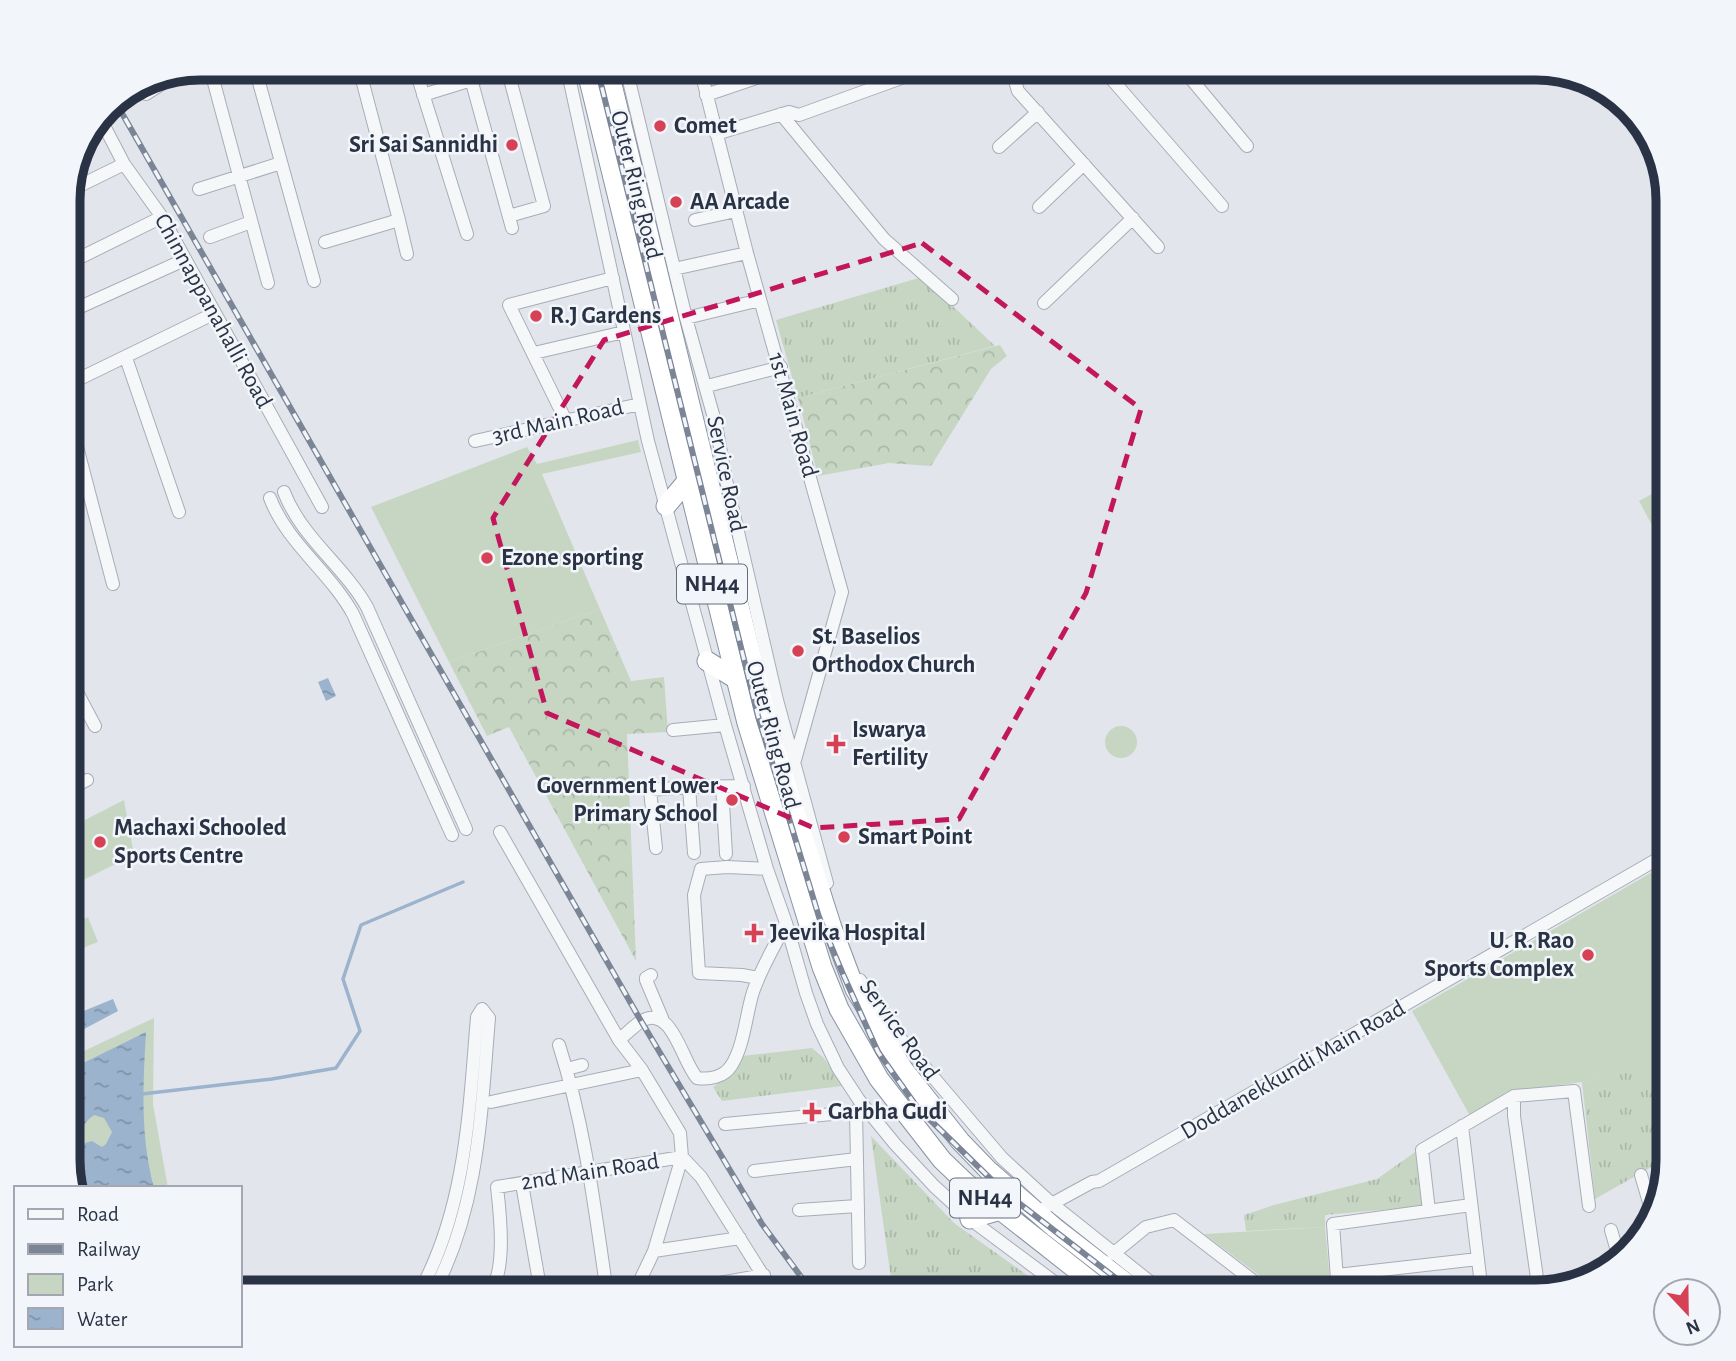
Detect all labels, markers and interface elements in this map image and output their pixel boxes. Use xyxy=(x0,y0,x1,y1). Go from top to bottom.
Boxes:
street label: Outer Ring Road xyxy=(606,108,666,262)
place label: Comet xyxy=(674,114,737,138)
marker: Comet xyxy=(652,118,668,134)
place label: Sri Sai Sannidhi xyxy=(349,133,498,157)
marker: Sri Sai Sannidhi xyxy=(504,137,520,153)
place label: AA Arcade xyxy=(690,190,790,214)
marker: AA Arcade xyxy=(668,194,684,210)
street label: Chinnappanahalli Road xyxy=(150,210,276,412)
place label: R.J Gardens xyxy=(550,304,661,328)
marker: R.J Gardens xyxy=(528,308,544,324)
street label: 1st Main Road xyxy=(764,350,822,480)
street label: 3rd Main Road xyxy=(490,395,626,449)
street label: Service Road xyxy=(702,414,750,534)
place label: Ezone sporting xyxy=(501,546,644,570)
marker: Ezone sporting xyxy=(479,550,495,566)
road number: NH44 xyxy=(677,564,747,604)
place label: St. Baselios Orthodox Church xyxy=(812,625,975,677)
marker: St. Baselios Orthodox Church xyxy=(790,643,806,659)
street label: Outer Ring Road xyxy=(742,658,804,812)
place label: Iswarya Fertility xyxy=(852,718,928,770)
marker: Iswarya Fertility xyxy=(826,734,846,754)
place label: Government Lower Primary School xyxy=(537,774,719,826)
marker: Government Lower Primary School xyxy=(724,792,740,808)
place label: Machaxi Schooled Sports Centre xyxy=(114,816,287,868)
place label: Smart Point xyxy=(858,825,972,849)
marker: Smart Point xyxy=(836,829,852,845)
marker: Machaxi Schooled Sports Centre xyxy=(92,834,108,850)
place label: Jeevika Hospital xyxy=(770,921,926,945)
marker: Jeevika Hospital xyxy=(744,923,764,943)
place label: U. R. Rao Sports Complex xyxy=(1424,929,1574,981)
marker: U. R. Rao Sports Complex xyxy=(1580,947,1596,963)
street label: Service Road xyxy=(855,975,943,1085)
street label: Doddanekkundi Main Road xyxy=(1177,996,1409,1144)
place label: Garbha Gudi xyxy=(828,1100,948,1124)
marker: Garbha Gudi xyxy=(802,1102,822,1122)
street label: 2nd Main Road xyxy=(519,1149,661,1195)
road number: NH44 xyxy=(950,1178,1020,1218)
legend xyxy=(14,1186,242,1347)
text: Road xyxy=(77,1204,119,1225)
text: Railway xyxy=(77,1239,140,1260)
text: Park xyxy=(77,1274,114,1295)
north arrow xyxy=(1652,1277,1722,1347)
text: Water xyxy=(77,1309,127,1330)
text: N xyxy=(1683,1315,1702,1338)

